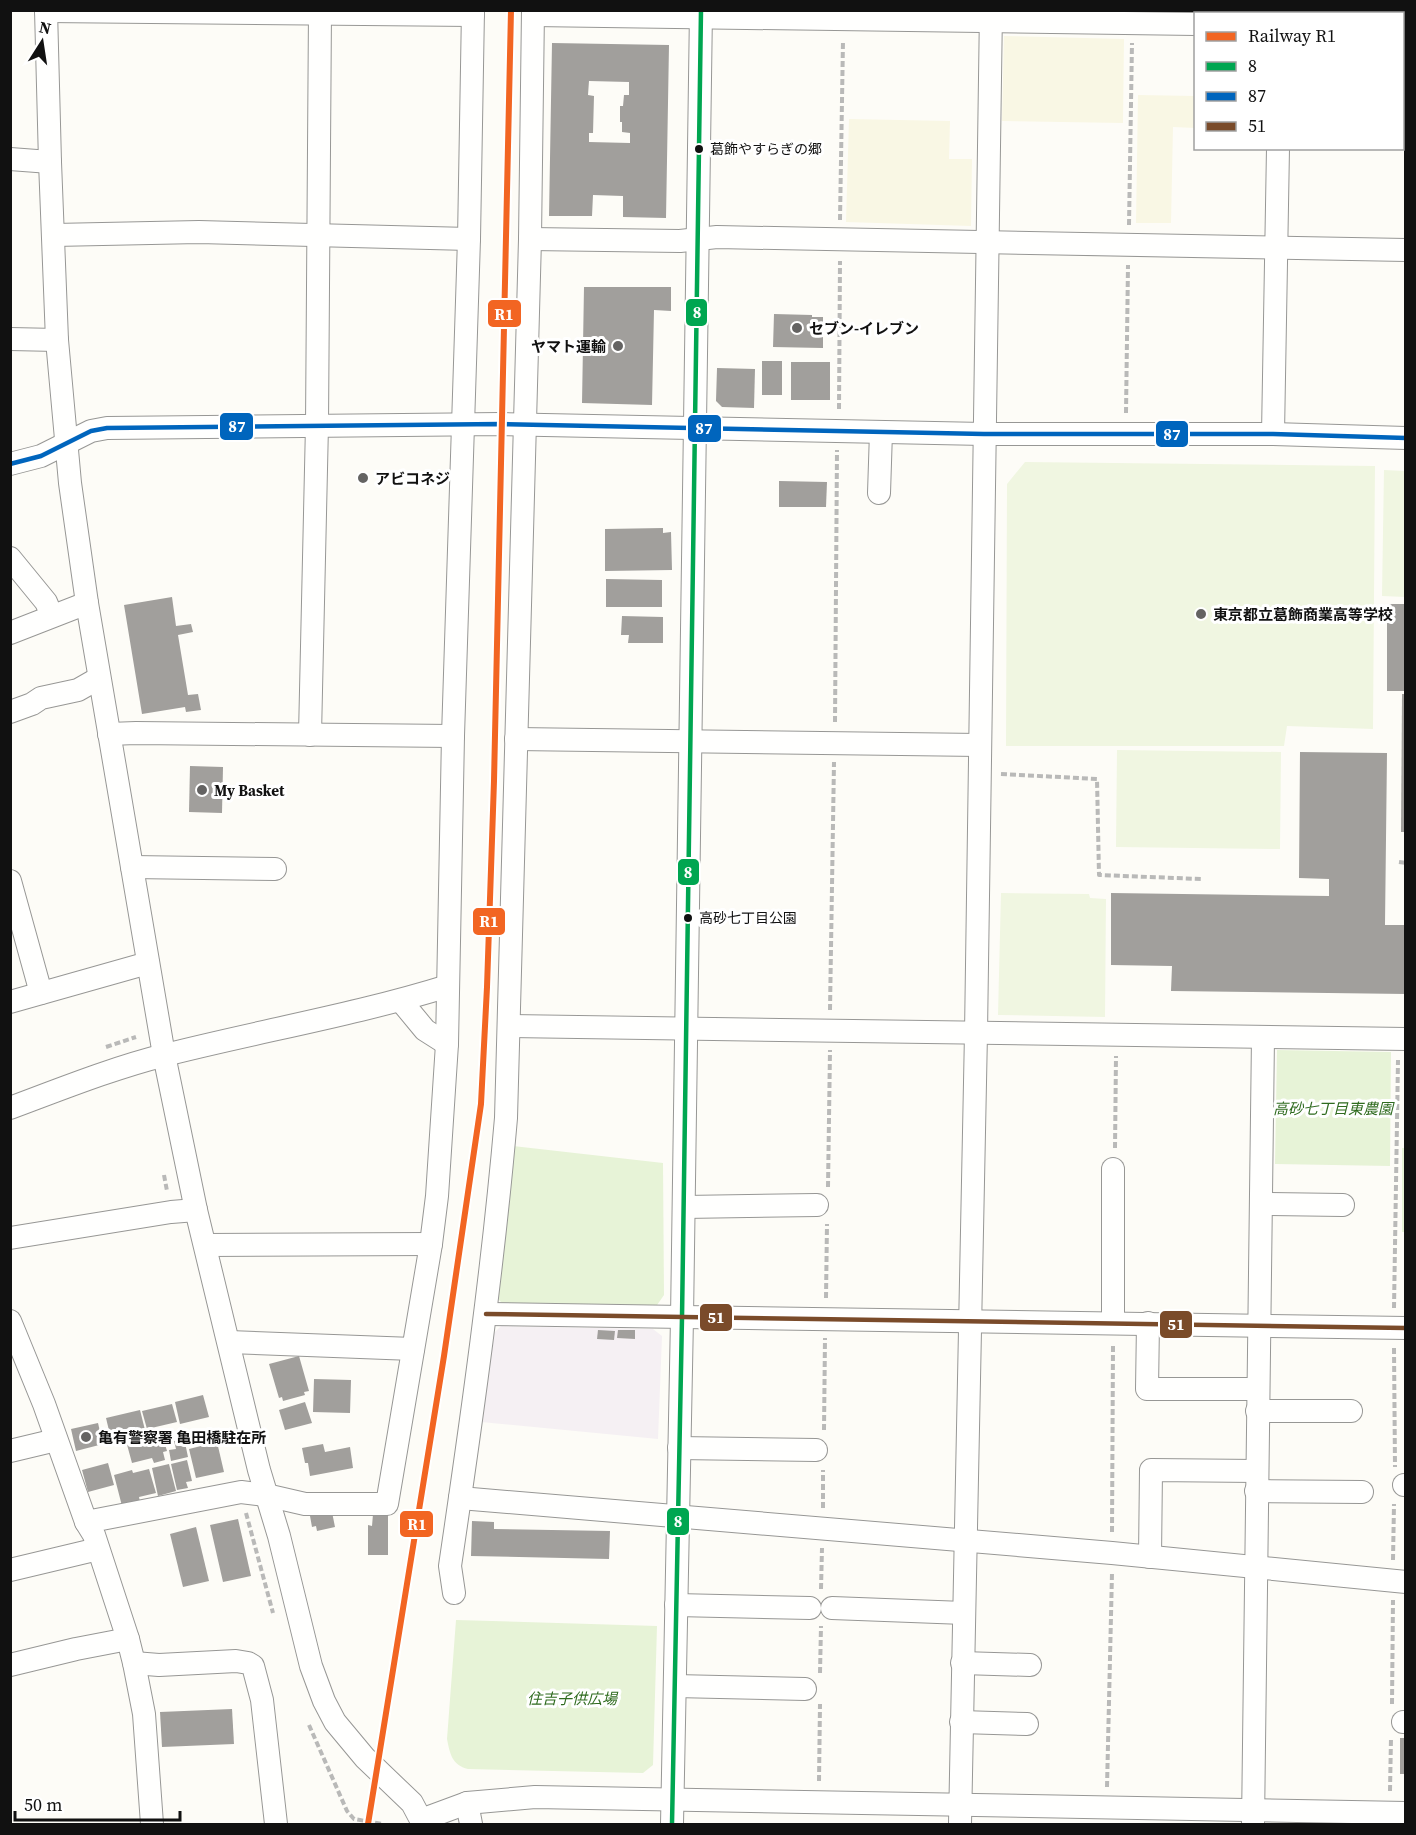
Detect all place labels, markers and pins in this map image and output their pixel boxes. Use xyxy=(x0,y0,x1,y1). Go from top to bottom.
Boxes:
place label: 葛飾やすらぎの郷 xyxy=(710,139,822,159)
marker: 葛飾やすらぎの郷 xyxy=(693,143,705,155)
place label: セブン-イレブン xyxy=(809,318,919,339)
marker: セブン-イレブン xyxy=(790,321,804,335)
place label: ヤマト運輸 xyxy=(531,336,606,357)
marker: ヤマト運輸 xyxy=(611,339,625,353)
place label: アビコネジ xyxy=(375,468,450,489)
marker: アビコネジ xyxy=(356,471,370,485)
place label: 東京都立葛飾商業高等学校 xyxy=(1213,604,1393,625)
marker: 東京都立葛飾商業高等学校 xyxy=(1194,607,1208,621)
place label: My Basket xyxy=(214,780,285,801)
marker: My Basket xyxy=(195,783,209,797)
place label: 高砂七丁目公園 xyxy=(699,908,797,928)
marker: 高砂七丁目公園 xyxy=(682,912,694,924)
place label: 亀有警察署 亀田橋駐在所 xyxy=(98,1427,266,1448)
marker: 亀有警察署 亀田橋駐在所 xyxy=(79,1430,93,1444)

